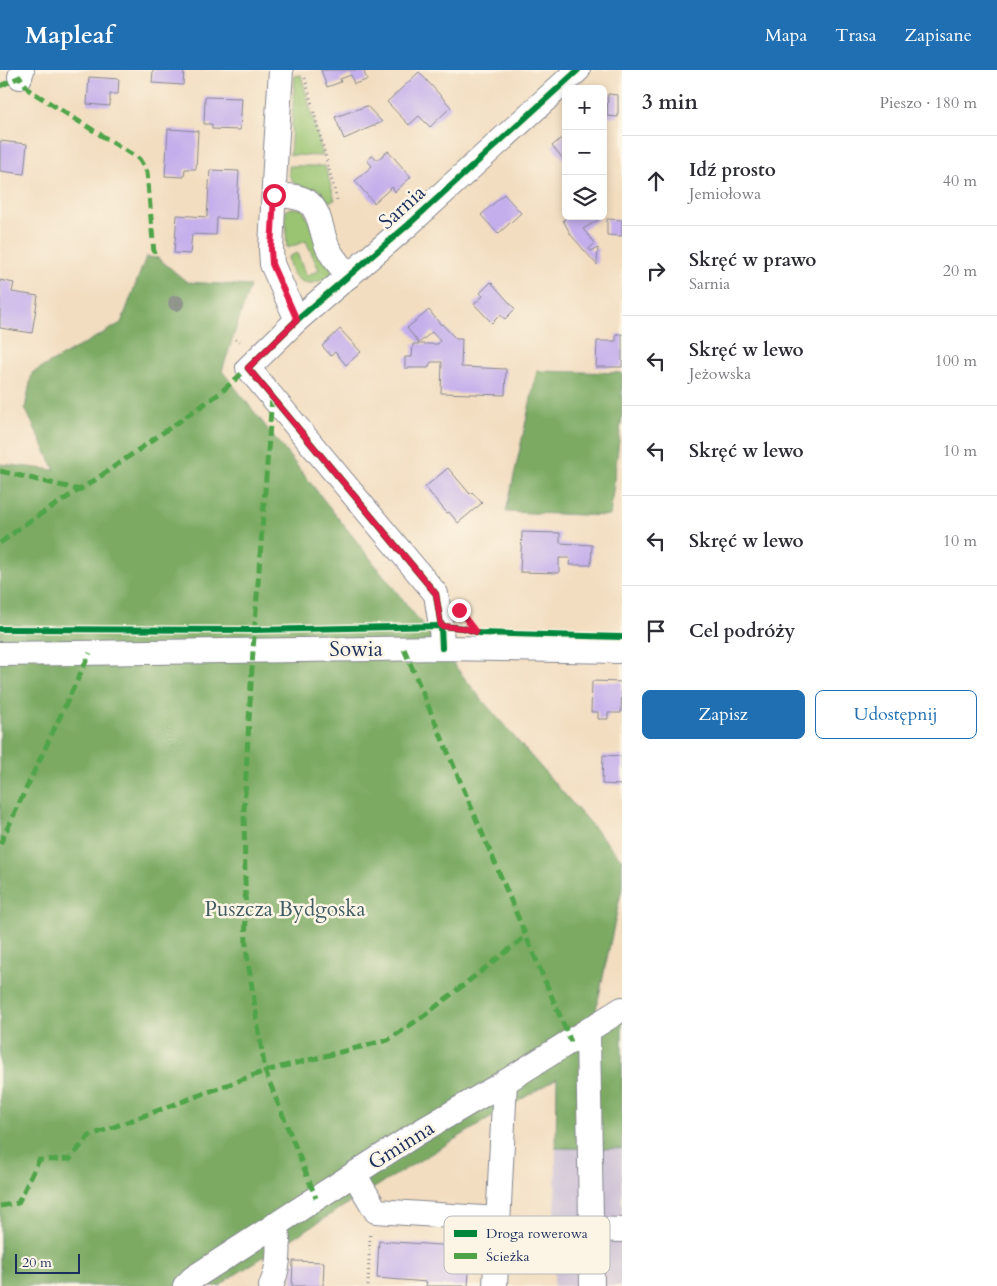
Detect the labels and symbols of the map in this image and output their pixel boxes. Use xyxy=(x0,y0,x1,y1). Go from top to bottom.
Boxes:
street label: Sarnia xyxy=(373,178,432,236)
route start xyxy=(263,184,286,207)
route end xyxy=(448,599,471,622)
street label: Sowia xyxy=(329,635,383,664)
park label: Puszcza Bydgoska xyxy=(204,895,366,924)
street label: Gminna xyxy=(363,1114,440,1177)
legend xyxy=(444,1216,610,1274)
text: Droga rowerowa xyxy=(486,1224,588,1243)
text: Ścieżka xyxy=(486,1247,530,1266)
scale bar xyxy=(15,1251,80,1274)

